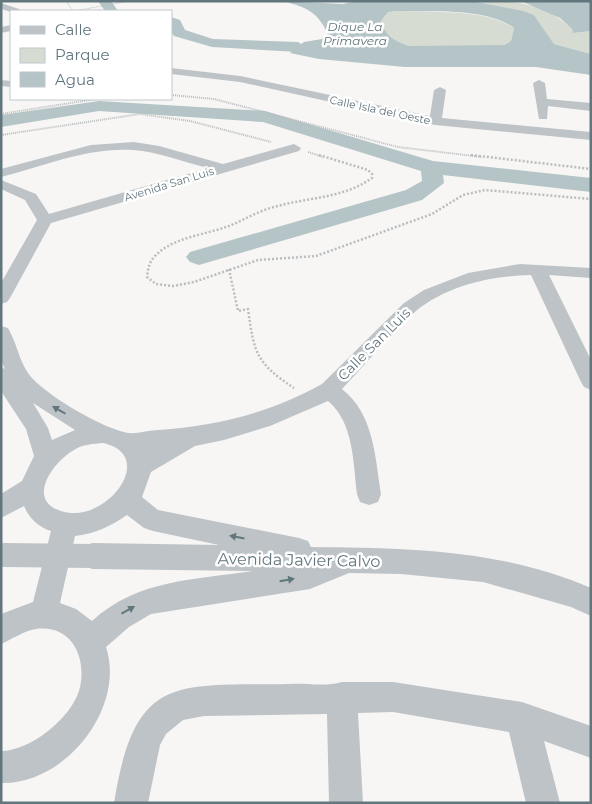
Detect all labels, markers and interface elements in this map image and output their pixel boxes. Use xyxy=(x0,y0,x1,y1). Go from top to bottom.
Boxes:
legend xyxy=(10,10,172,100)
water label: Dique La Primavera xyxy=(323,19,387,48)
text: Calle xyxy=(55,20,92,39)
text: Parque xyxy=(55,45,110,64)
text: Agua xyxy=(55,70,95,89)
street label: Calle Isla del Oeste xyxy=(328,92,432,128)
street label: Avenida San Luis xyxy=(123,164,216,204)
street label: Calle San Luis xyxy=(334,304,414,384)
one-way arrow xyxy=(53,406,66,415)
one-way arrow xyxy=(229,533,245,541)
street label: Avenida Javier Calvo xyxy=(217,549,381,571)
one-way arrow xyxy=(279,575,295,583)
one-way arrow xyxy=(121,606,136,614)

